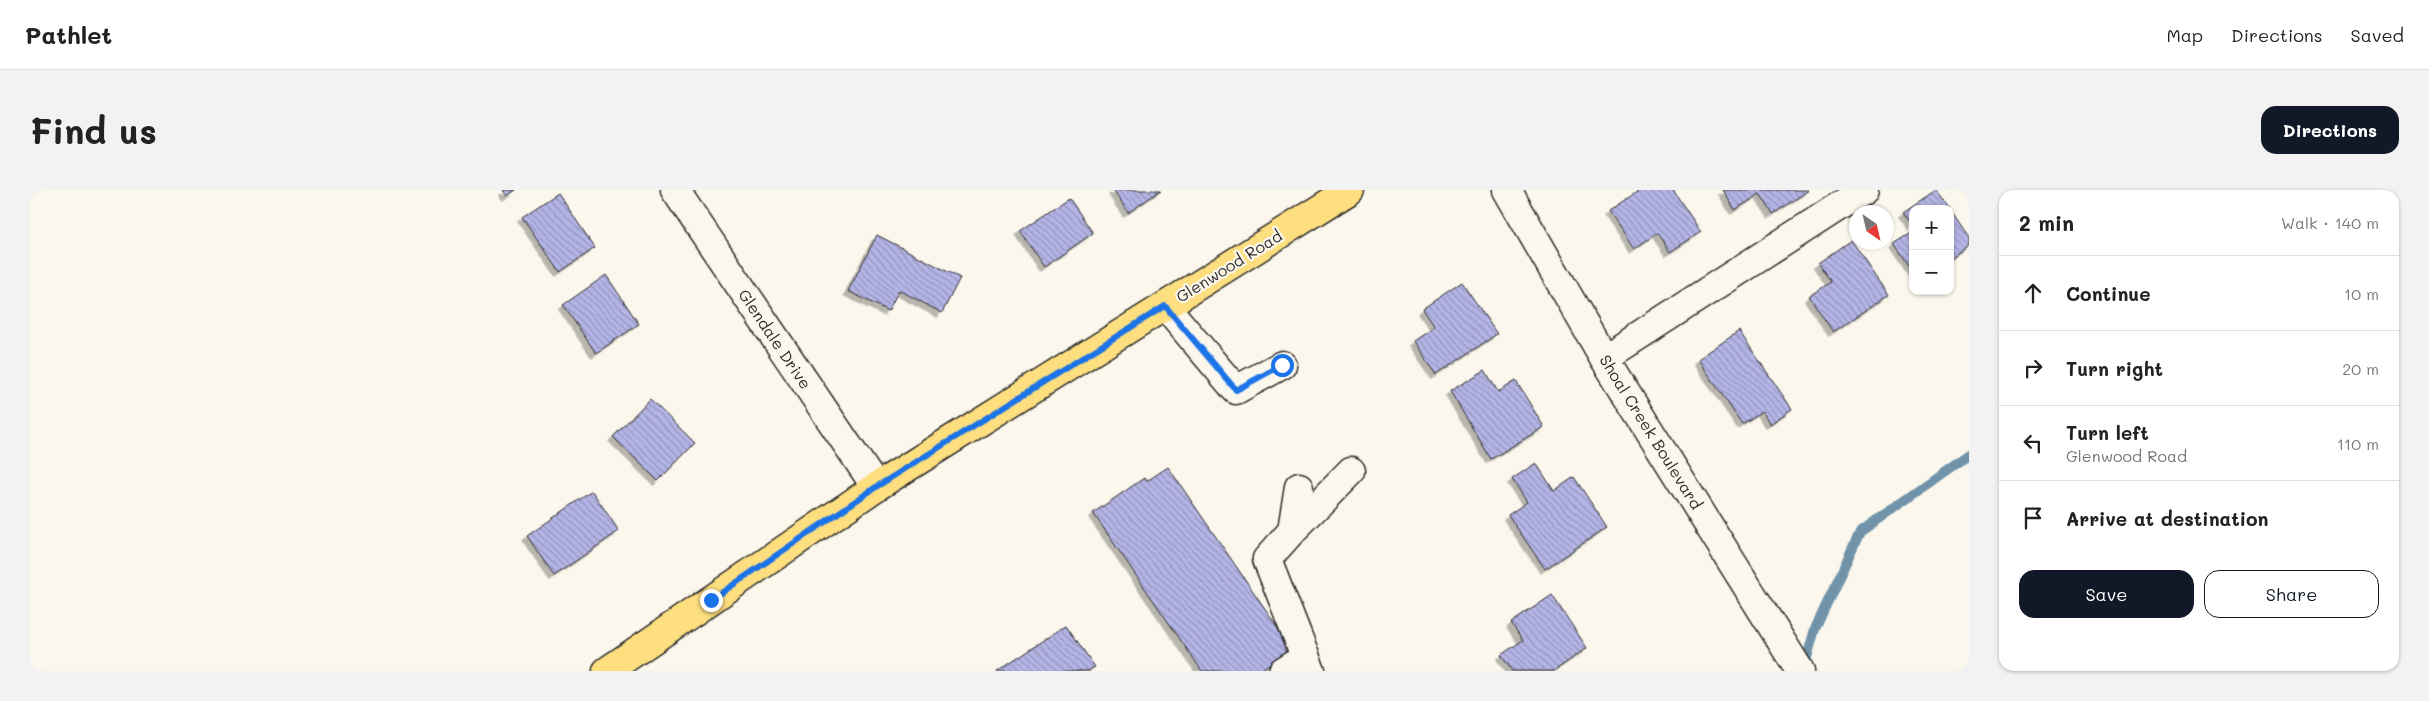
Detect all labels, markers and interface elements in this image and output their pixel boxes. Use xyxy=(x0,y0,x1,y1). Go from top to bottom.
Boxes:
text: Pathlet xyxy=(25,19,112,50)
text: Map xyxy=(2166,23,2203,47)
text: Directions xyxy=(2231,23,2323,47)
text: Saved xyxy=(2351,23,2404,47)
button: Directions xyxy=(2261,106,2399,154)
text: Find us xyxy=(30,107,157,153)
north arrow xyxy=(1849,205,1894,250)
map controls xyxy=(1909,205,1954,295)
button: + xyxy=(1909,205,1954,250)
text: 2 min xyxy=(2019,209,2074,236)
text: Walk · 140 m xyxy=(2281,212,2379,233)
street label: Glenwood Road xyxy=(1172,225,1286,307)
button: − xyxy=(1909,250,1954,295)
icon: ahead xyxy=(2019,279,2047,307)
text: Continue xyxy=(2066,281,2151,306)
text: 10 m xyxy=(2344,283,2379,304)
street label: Glendale Drive xyxy=(734,285,817,393)
street label: Shoal Creek Boulevard xyxy=(1595,351,1708,513)
route start xyxy=(1271,354,1294,377)
icon: right xyxy=(2019,354,2047,382)
text: Turn right xyxy=(2066,356,2163,381)
text: 20 m xyxy=(2342,358,2379,379)
text: Turn left xyxy=(2066,420,2149,445)
icon: left xyxy=(2019,429,2047,457)
text: 110 m xyxy=(2337,433,2379,454)
text: Glenwood Road xyxy=(2066,445,2187,466)
icon: arrive xyxy=(2019,504,2047,532)
text: Arrive at destination xyxy=(2066,506,2269,531)
button: Save xyxy=(2019,570,2194,618)
button: Share xyxy=(2204,570,2379,618)
route end xyxy=(700,589,723,612)

